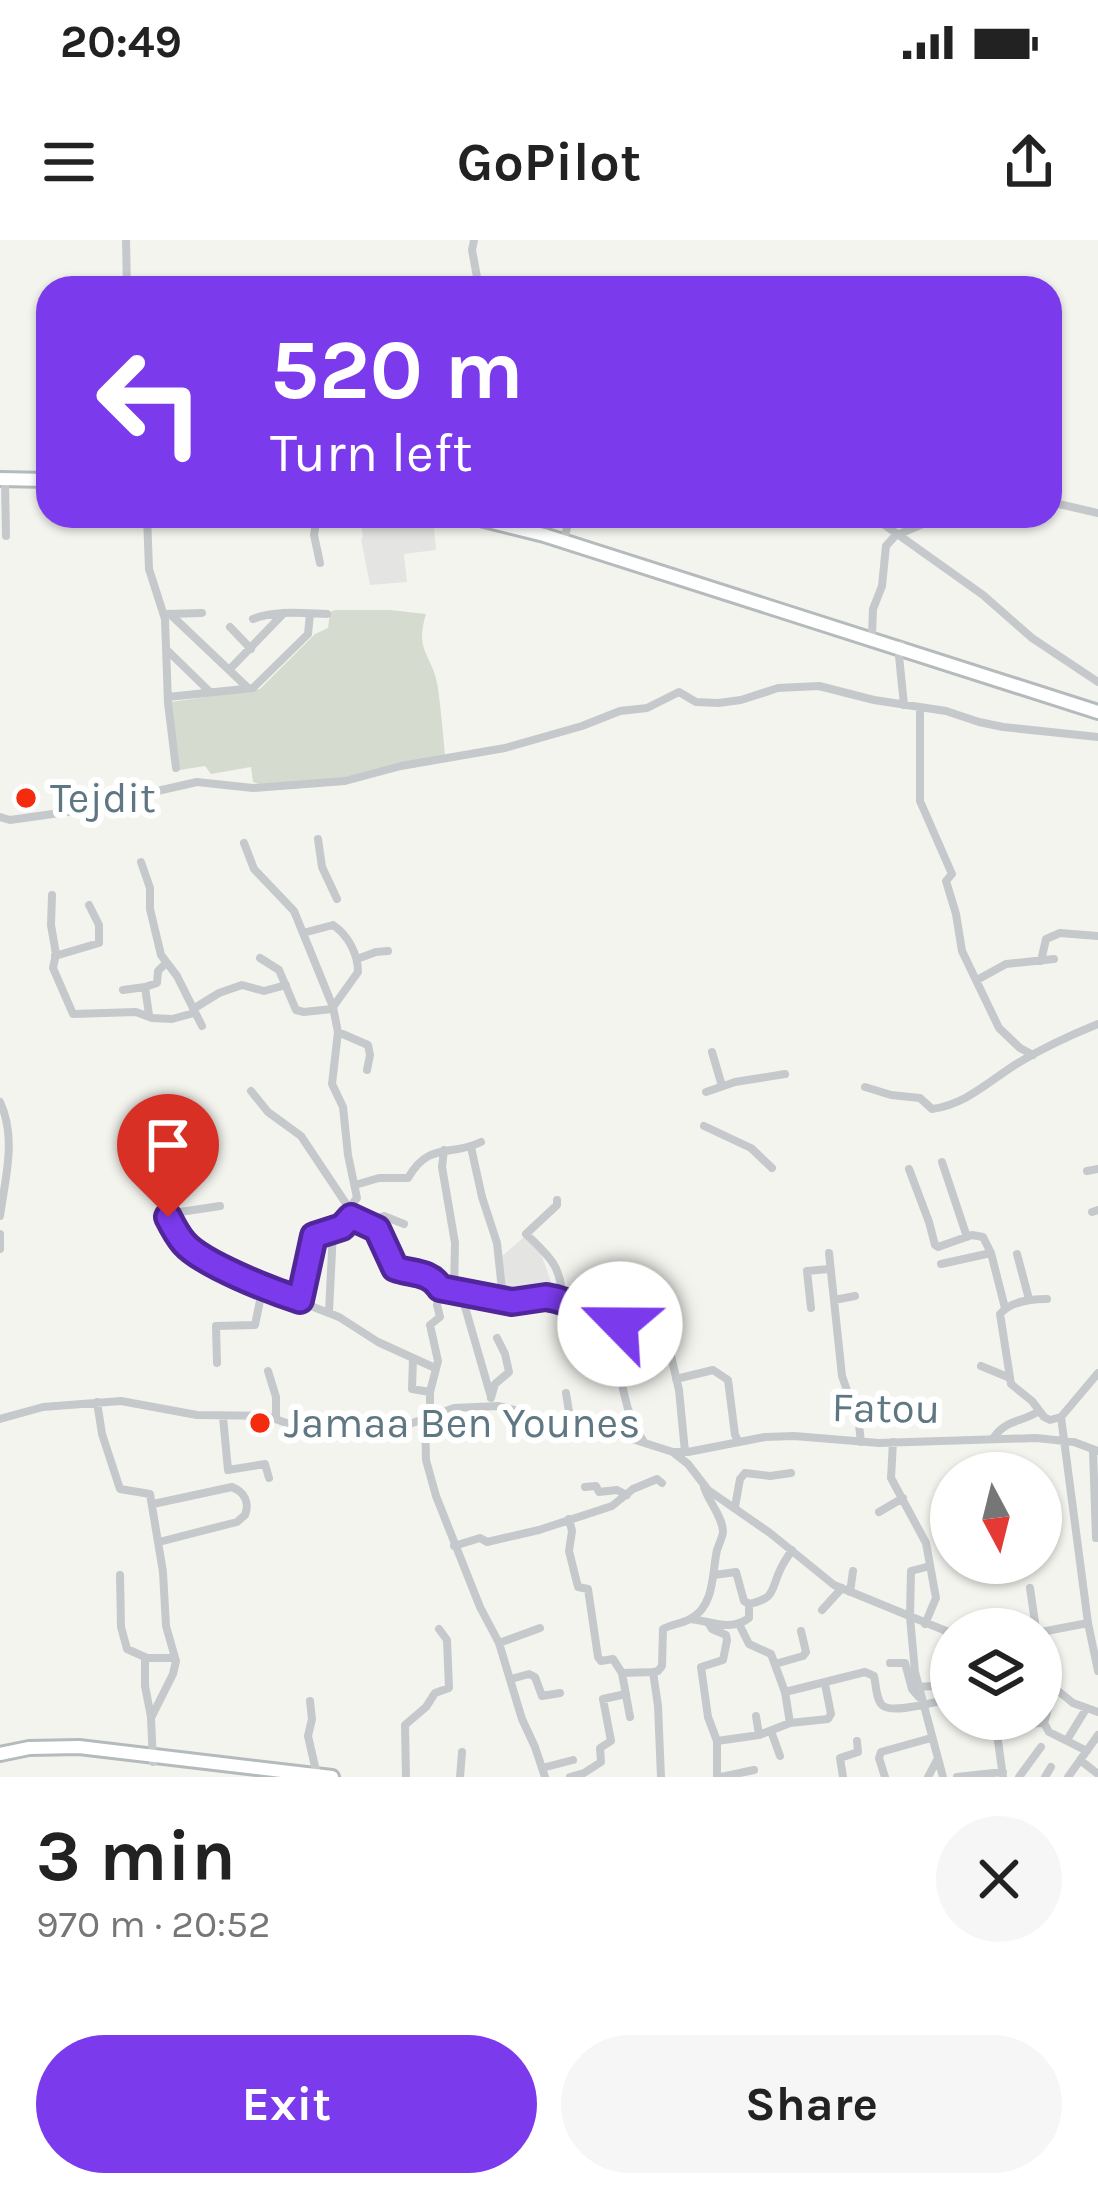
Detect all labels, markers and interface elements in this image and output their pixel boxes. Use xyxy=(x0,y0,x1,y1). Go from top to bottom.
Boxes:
text: 20:49 xyxy=(60,16,182,68)
icon: menu xyxy=(36,129,102,195)
icon: share xyxy=(996,129,1062,195)
text: GoPilot xyxy=(457,130,641,194)
text: 520 m xyxy=(270,321,524,419)
icon: left xyxy=(72,324,228,480)
text: Turn left xyxy=(270,421,473,485)
place label: Tejdit xyxy=(50,773,156,823)
marker: Tejdit xyxy=(13,785,39,811)
pin xyxy=(117,1094,219,1217)
icon: arrive xyxy=(135,1112,201,1178)
position arrow xyxy=(557,1261,683,1387)
street label: Fatou xyxy=(831,1382,941,1434)
place label: Jamaa Ben Younes xyxy=(284,1398,640,1448)
marker: Jamaa Ben Younes xyxy=(247,1410,273,1436)
north arrow xyxy=(930,1452,1062,1584)
map controls xyxy=(930,1452,1062,1740)
button: layers xyxy=(930,1608,1062,1740)
text: 3 min xyxy=(36,1814,236,1898)
button: close xyxy=(936,1816,1062,1942)
text: 970 m · 20:52 xyxy=(36,1901,271,1947)
button: Exit xyxy=(36,2035,537,2173)
button: Share xyxy=(561,2035,1062,2173)

